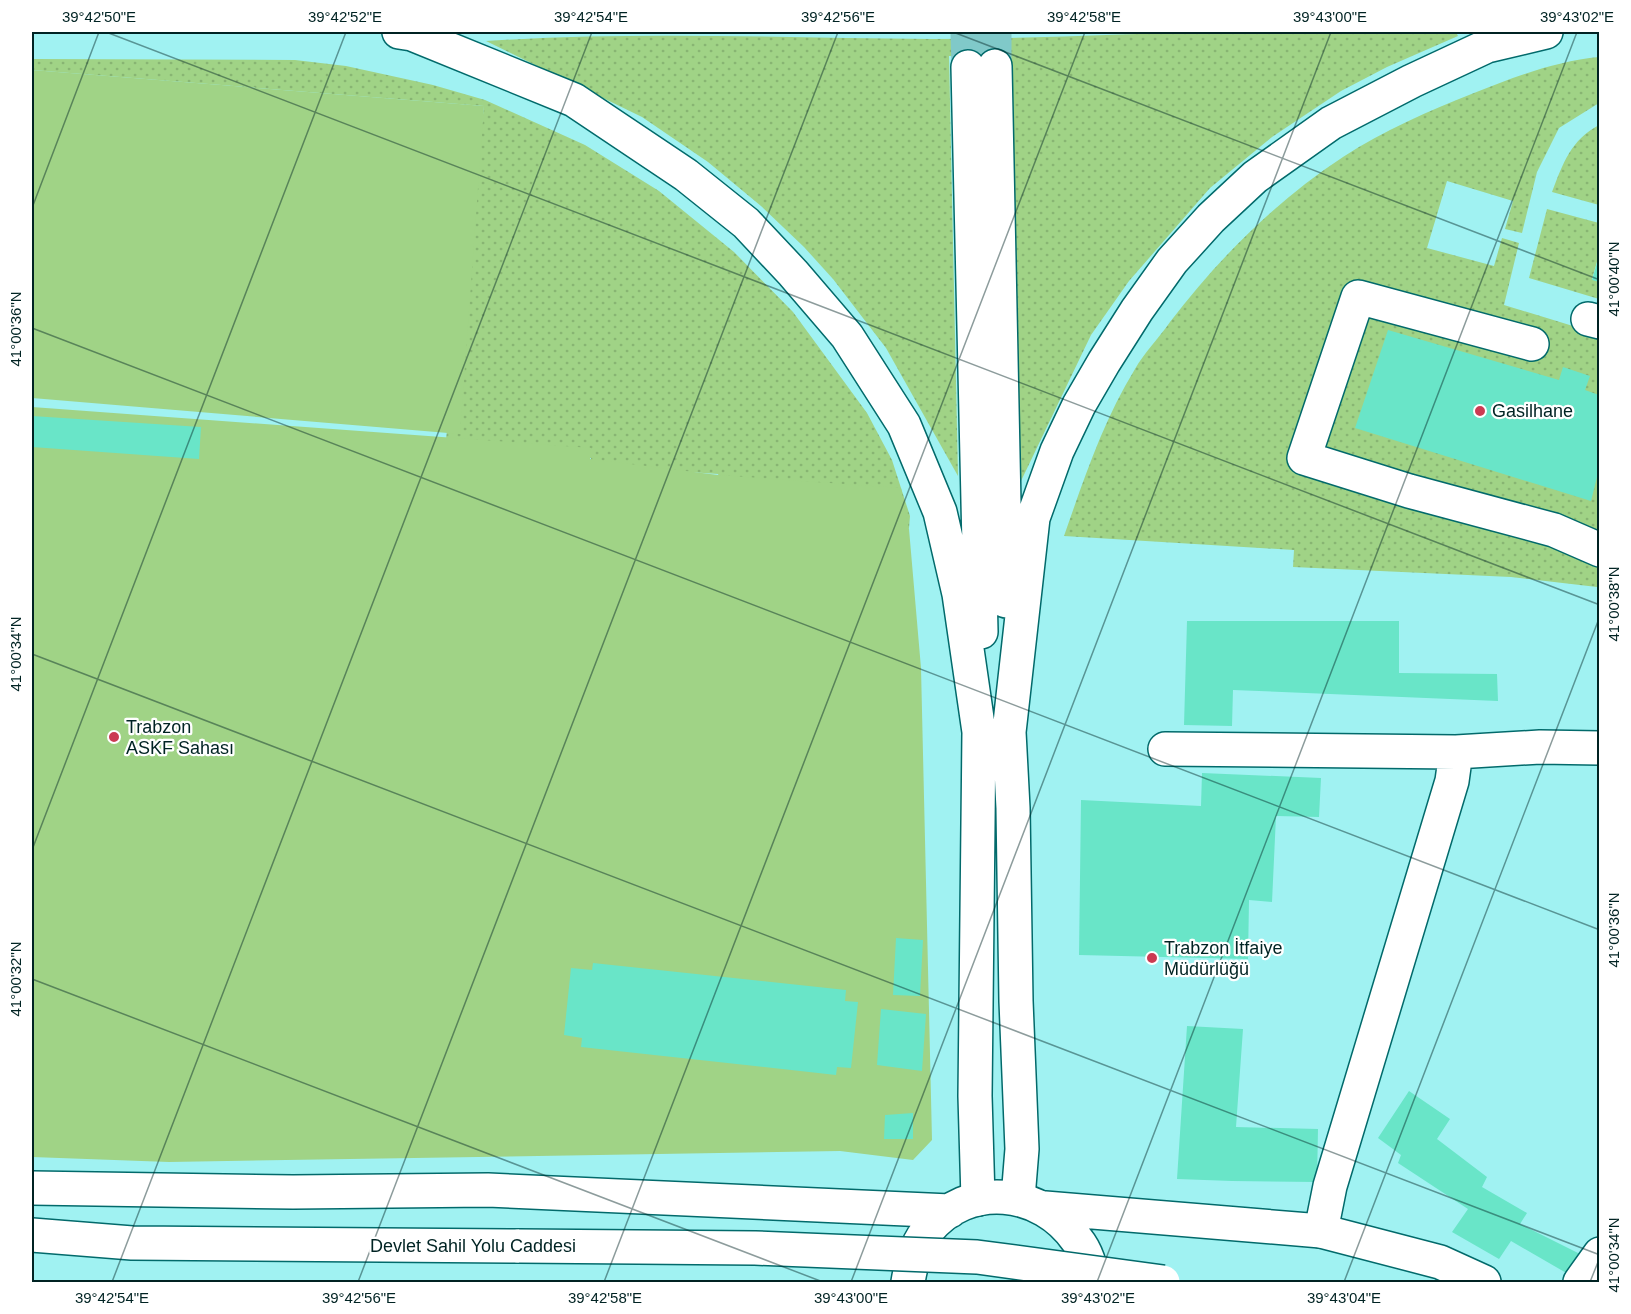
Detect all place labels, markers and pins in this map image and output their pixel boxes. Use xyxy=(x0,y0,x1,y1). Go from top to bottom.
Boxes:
place label: Gasilhane xyxy=(1492,401,1573,421)
marker: Gasilhane xyxy=(1473,404,1487,418)
place label: Trabzon ASKF Sahası xyxy=(126,717,234,758)
marker: Trabzon ASKF Sahası xyxy=(107,730,121,744)
place label: Trabzon İtfaiye Müdürlüğü xyxy=(1164,938,1282,979)
marker: Trabzon İtfaiye Müdürlüğü xyxy=(1145,951,1159,965)

